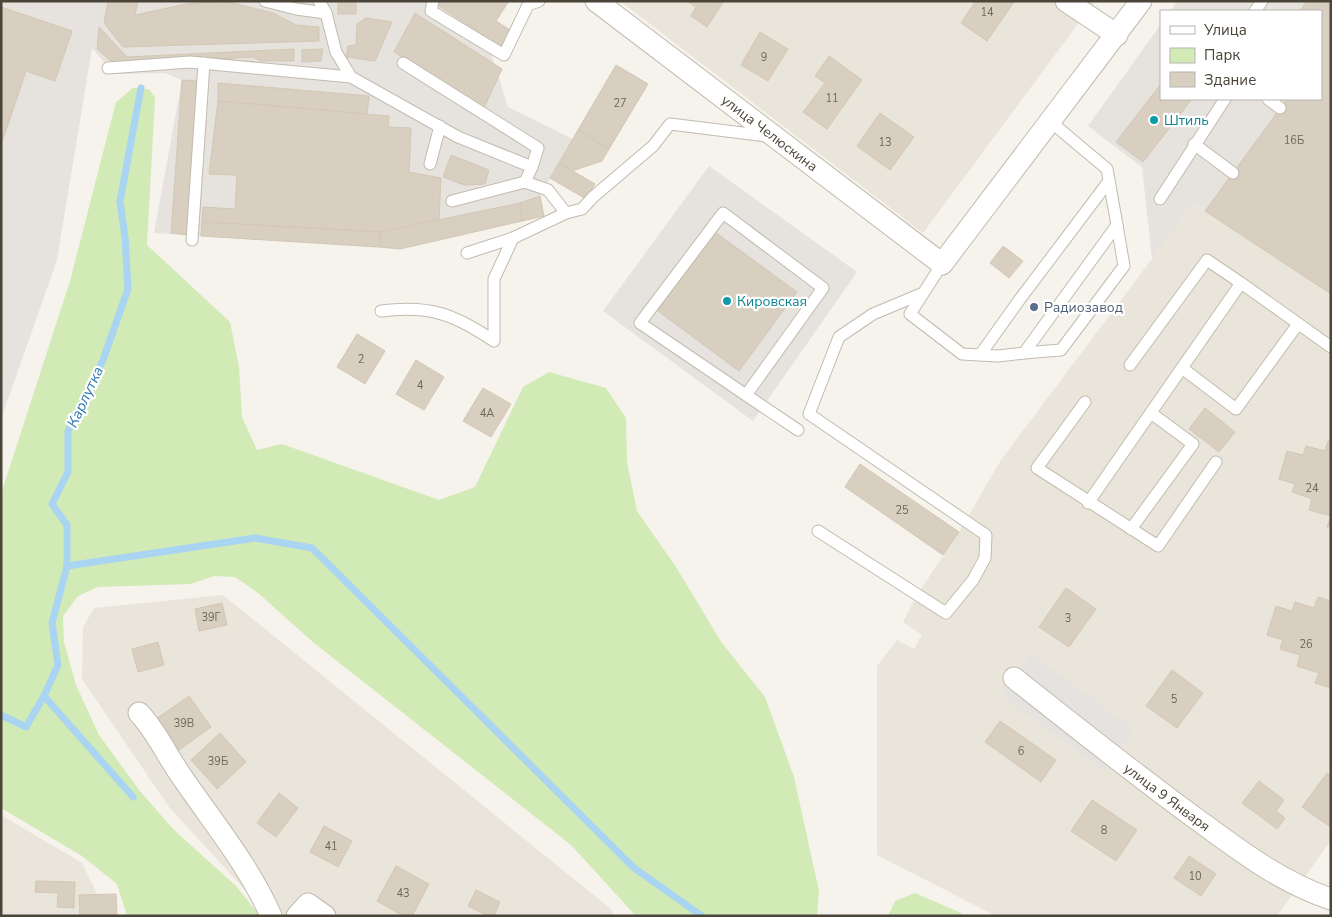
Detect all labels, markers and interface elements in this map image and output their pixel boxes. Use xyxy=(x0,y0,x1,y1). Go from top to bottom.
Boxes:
house number: 14 xyxy=(980,5,994,20)
legend xyxy=(1160,10,1322,100)
text: Улица xyxy=(1203,20,1247,40)
text: Парк xyxy=(1204,45,1240,65)
house number: 9 xyxy=(761,50,767,65)
text: Здание xyxy=(1204,70,1256,90)
street label: улица Челюскина xyxy=(717,90,821,176)
house number: 11 xyxy=(825,91,839,106)
house number: 27 xyxy=(613,96,627,111)
place label: Штиль xyxy=(1164,111,1209,130)
marker: Штиль xyxy=(1148,114,1160,126)
house number: 16Б xyxy=(1284,133,1304,148)
house number: 13 xyxy=(878,135,892,150)
place label: Кировская xyxy=(737,292,807,311)
marker: Кировская xyxy=(721,295,733,307)
place label: Радиозавод xyxy=(1044,298,1123,317)
marker: Радиозавод xyxy=(1028,301,1040,313)
house number: 2 xyxy=(358,352,364,367)
water label: Карлутка xyxy=(62,363,108,431)
house number: 4 xyxy=(417,378,424,393)
house number: 4А xyxy=(480,406,494,421)
house number: 24 xyxy=(1305,481,1319,496)
house number: 25 xyxy=(895,503,909,518)
house number: 39Г xyxy=(201,610,221,625)
house number: 3 xyxy=(1065,611,1071,626)
house number: 26 xyxy=(1299,637,1313,652)
house number: 5 xyxy=(1171,692,1178,707)
house number: 39В xyxy=(174,716,194,731)
house number: 6 xyxy=(1018,744,1025,759)
house number: 39Б xyxy=(208,754,228,769)
street label: улица 9 Января xyxy=(1120,759,1214,836)
house number: 8 xyxy=(1101,823,1108,838)
house number: 41 xyxy=(324,839,338,854)
house number: 10 xyxy=(1188,869,1202,884)
house number: 43 xyxy=(396,886,410,901)

